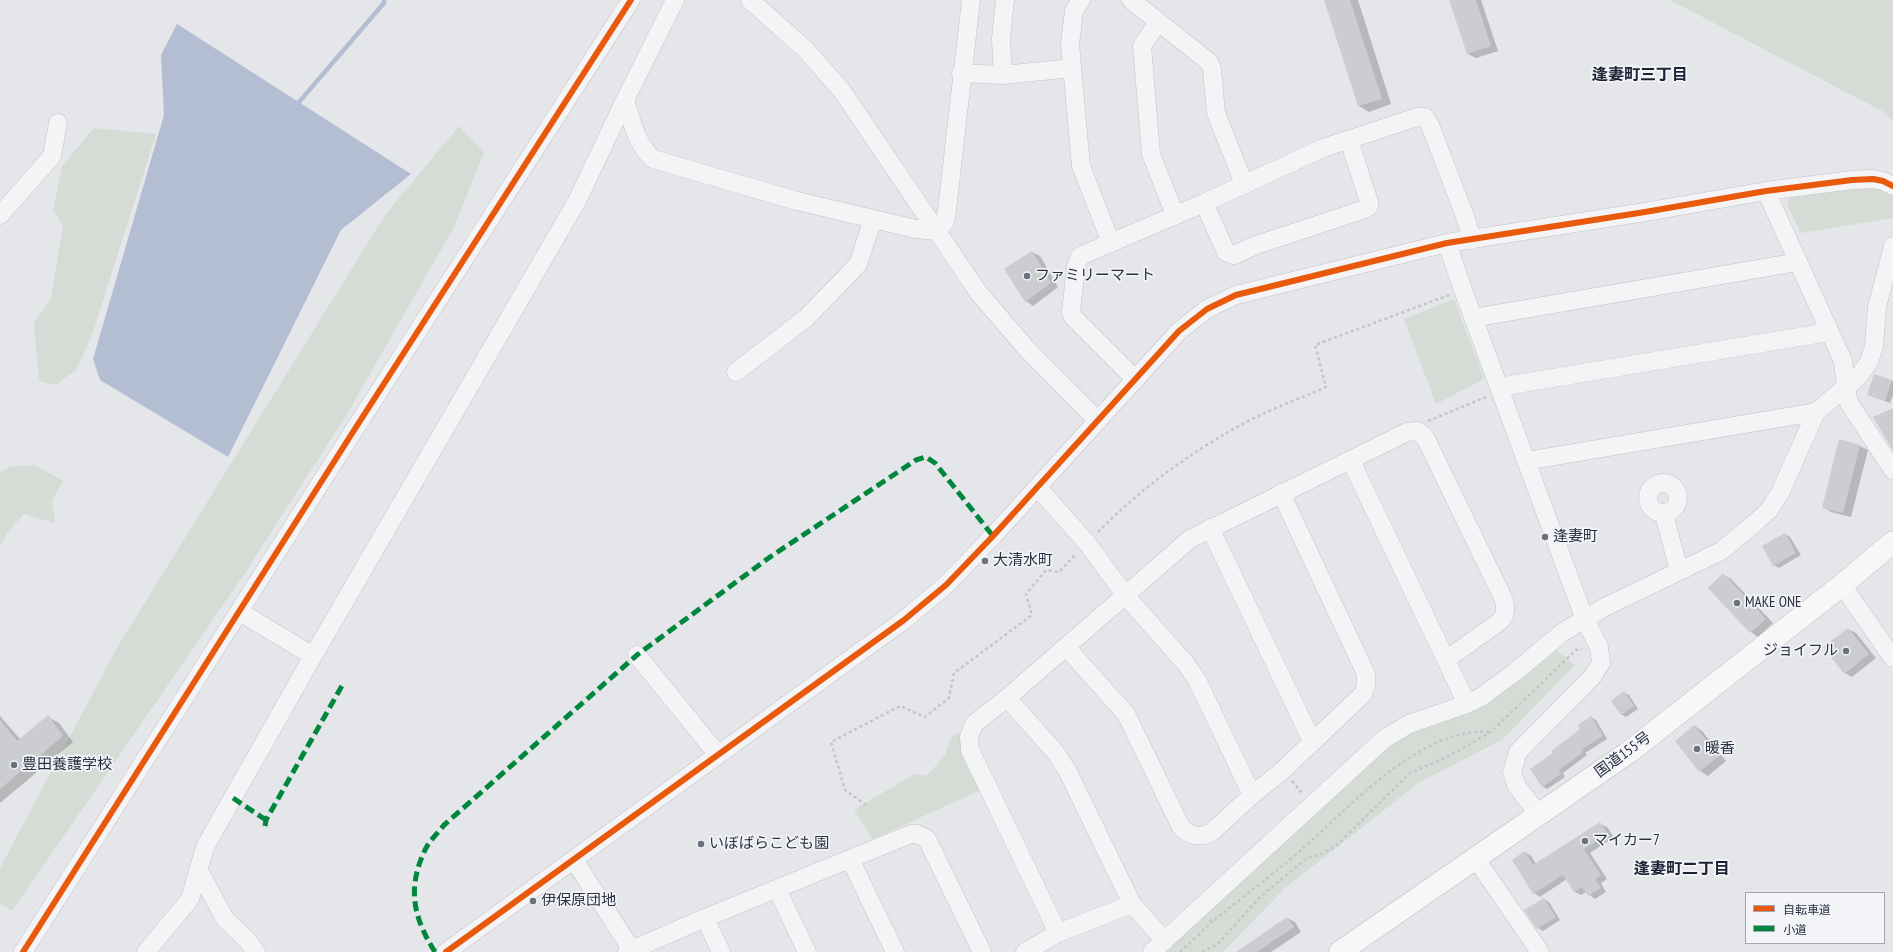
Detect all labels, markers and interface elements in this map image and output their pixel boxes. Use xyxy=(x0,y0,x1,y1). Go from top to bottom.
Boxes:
district label: 逢妻町三丁目 xyxy=(1592,65,1688,85)
place label: ファミリーマート xyxy=(1035,267,1155,285)
marker: ファミリーマート xyxy=(1022,271,1032,281)
place label: 逢妻町 xyxy=(1553,528,1598,546)
marker: 逢妻町 xyxy=(1540,532,1550,542)
place label: 大清水町 xyxy=(993,552,1053,570)
marker: 大清水町 xyxy=(980,556,990,566)
place label: MAKE ONE xyxy=(1745,594,1801,612)
marker: MAKE ONE xyxy=(1732,598,1742,608)
place label: ジョイフル xyxy=(1763,642,1838,660)
marker: ジョイフル xyxy=(1841,646,1851,656)
street label: 国道155号 xyxy=(1591,729,1655,781)
place label: 暖香 xyxy=(1705,740,1735,758)
marker: 暖香 xyxy=(1692,744,1702,754)
place label: 豊田養護学校 xyxy=(22,756,112,774)
marker: 豊田養護学校 xyxy=(9,760,19,770)
place label: マイカー7 xyxy=(1593,832,1660,850)
place label: いぼばらこども園 xyxy=(709,835,829,853)
marker: マイカー7 xyxy=(1580,836,1590,846)
marker: いぼばらこども園 xyxy=(696,839,706,849)
district label: 逢妻町二丁目 xyxy=(1634,859,1730,879)
place label: 伊保原団地 xyxy=(541,892,616,910)
legend xyxy=(1745,892,1885,944)
marker: 伊保原団地 xyxy=(528,896,538,906)
text: 自転車道 xyxy=(1783,902,1831,917)
text: 小道 xyxy=(1783,922,1807,937)

